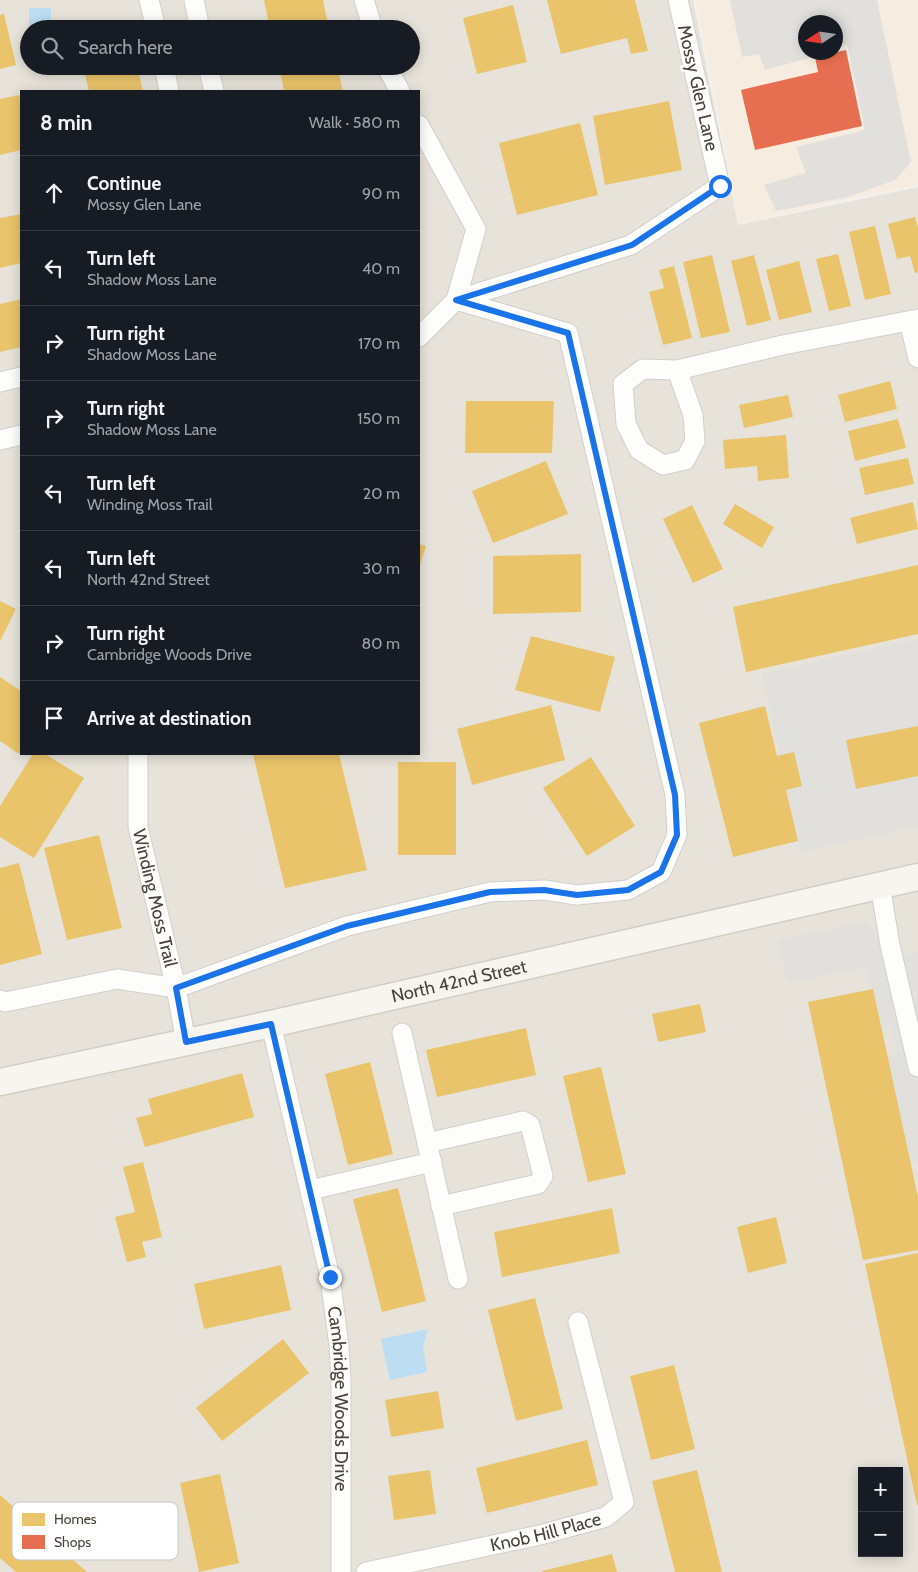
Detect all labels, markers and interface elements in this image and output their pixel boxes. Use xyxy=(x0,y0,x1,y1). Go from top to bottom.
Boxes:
north arrow xyxy=(798,15,843,60)
search box xyxy=(20,20,420,75)
street label: Mossy Glen Lane xyxy=(673,23,723,153)
icon: search xyxy=(38,34,66,62)
text: Search here xyxy=(78,36,172,59)
text: 8 min xyxy=(40,110,92,135)
text: Walk · 580 m xyxy=(309,113,400,132)
text: Continue xyxy=(87,172,161,195)
route start xyxy=(709,175,732,198)
icon: ahead xyxy=(40,179,68,207)
text: 90 m xyxy=(362,184,400,203)
text: Mossy Glen Lane xyxy=(87,195,201,214)
text: Turn left xyxy=(87,247,155,270)
icon: left xyxy=(40,254,68,282)
text: 40 m xyxy=(362,259,400,278)
text: Shadow Moss Lane xyxy=(87,270,217,289)
text: Turn right xyxy=(87,322,165,345)
icon: right xyxy=(40,329,68,357)
text: 170 m xyxy=(358,334,400,353)
text: Shadow Moss Lane xyxy=(87,345,217,364)
text: Turn right xyxy=(87,397,165,420)
icon: right xyxy=(40,404,68,432)
text: 150 m xyxy=(357,409,400,428)
text: Shadow Moss Lane xyxy=(87,420,217,439)
text: Turn left xyxy=(87,472,155,495)
icon: left xyxy=(40,479,68,507)
text: 20 m xyxy=(363,484,400,503)
text: Winding Moss Trail xyxy=(87,495,213,514)
text: Turn left xyxy=(87,547,155,570)
icon: left xyxy=(40,554,68,582)
text: 30 m xyxy=(363,559,400,578)
text: North 42nd Street xyxy=(87,570,210,589)
text: Turn right xyxy=(87,622,165,645)
icon: right xyxy=(40,629,68,657)
text: 80 m xyxy=(362,634,400,653)
text: Cambridge Woods Drive xyxy=(87,645,252,664)
icon: arrive xyxy=(40,704,68,732)
text: Arrive at destination xyxy=(87,707,251,730)
street label: Winding Moss Trail xyxy=(128,827,182,970)
street label: North 42nd Street xyxy=(389,955,529,1007)
route end xyxy=(319,1266,342,1289)
street label: Cambridge Woods Drive xyxy=(323,1305,352,1491)
map controls xyxy=(858,1467,903,1557)
button: + xyxy=(858,1467,903,1512)
legend xyxy=(12,1502,178,1560)
street label: Knob Hill Place xyxy=(488,1508,604,1556)
text: Homes xyxy=(54,1510,97,1528)
button: − xyxy=(858,1512,903,1557)
text: Shops xyxy=(54,1533,91,1551)

